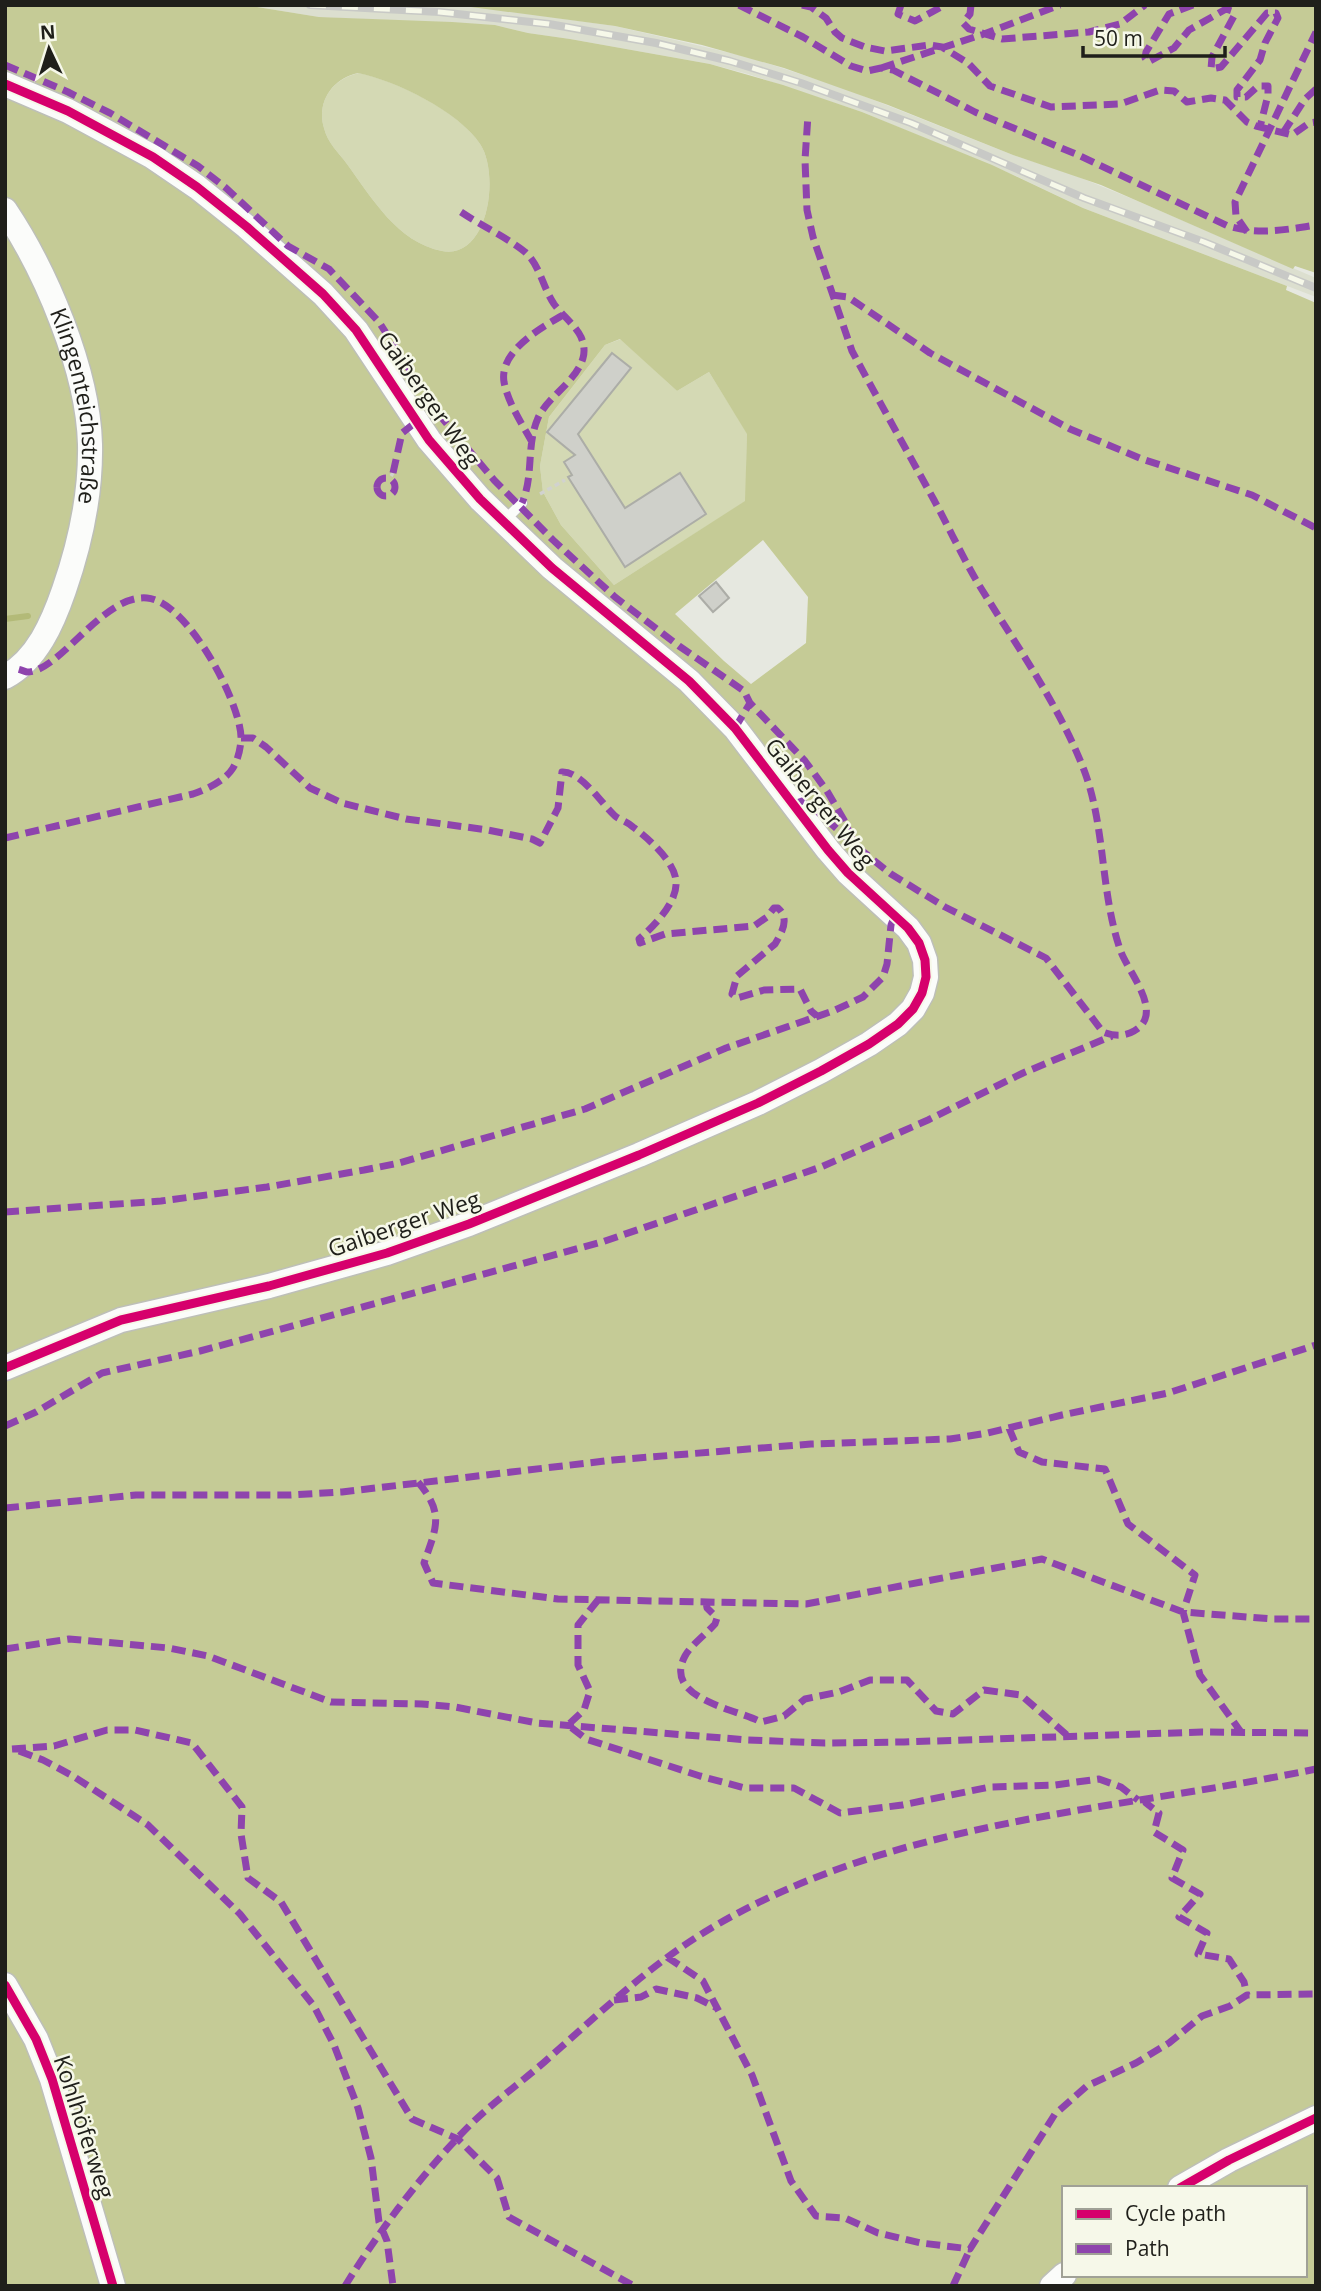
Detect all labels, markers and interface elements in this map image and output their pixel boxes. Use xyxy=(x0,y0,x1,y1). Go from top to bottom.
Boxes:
north arrow xyxy=(14,14,84,84)
scale bar xyxy=(1083,14,1225,58)
text: N xyxy=(39,19,56,46)
text: 50 m xyxy=(1094,24,1143,52)
street label: Klingenteichstraße xyxy=(43,303,107,506)
street label: Gaiberger Weg xyxy=(371,324,489,473)
street label: Gaiberger Weg xyxy=(758,730,884,875)
street label: Gaiberger Weg xyxy=(323,1182,485,1264)
street label: Kohlhöferweg xyxy=(47,2051,123,2203)
legend xyxy=(1062,2186,1307,2277)
text: Cycle path xyxy=(1125,2199,1226,2227)
text: Path xyxy=(1125,2234,1170,2262)

